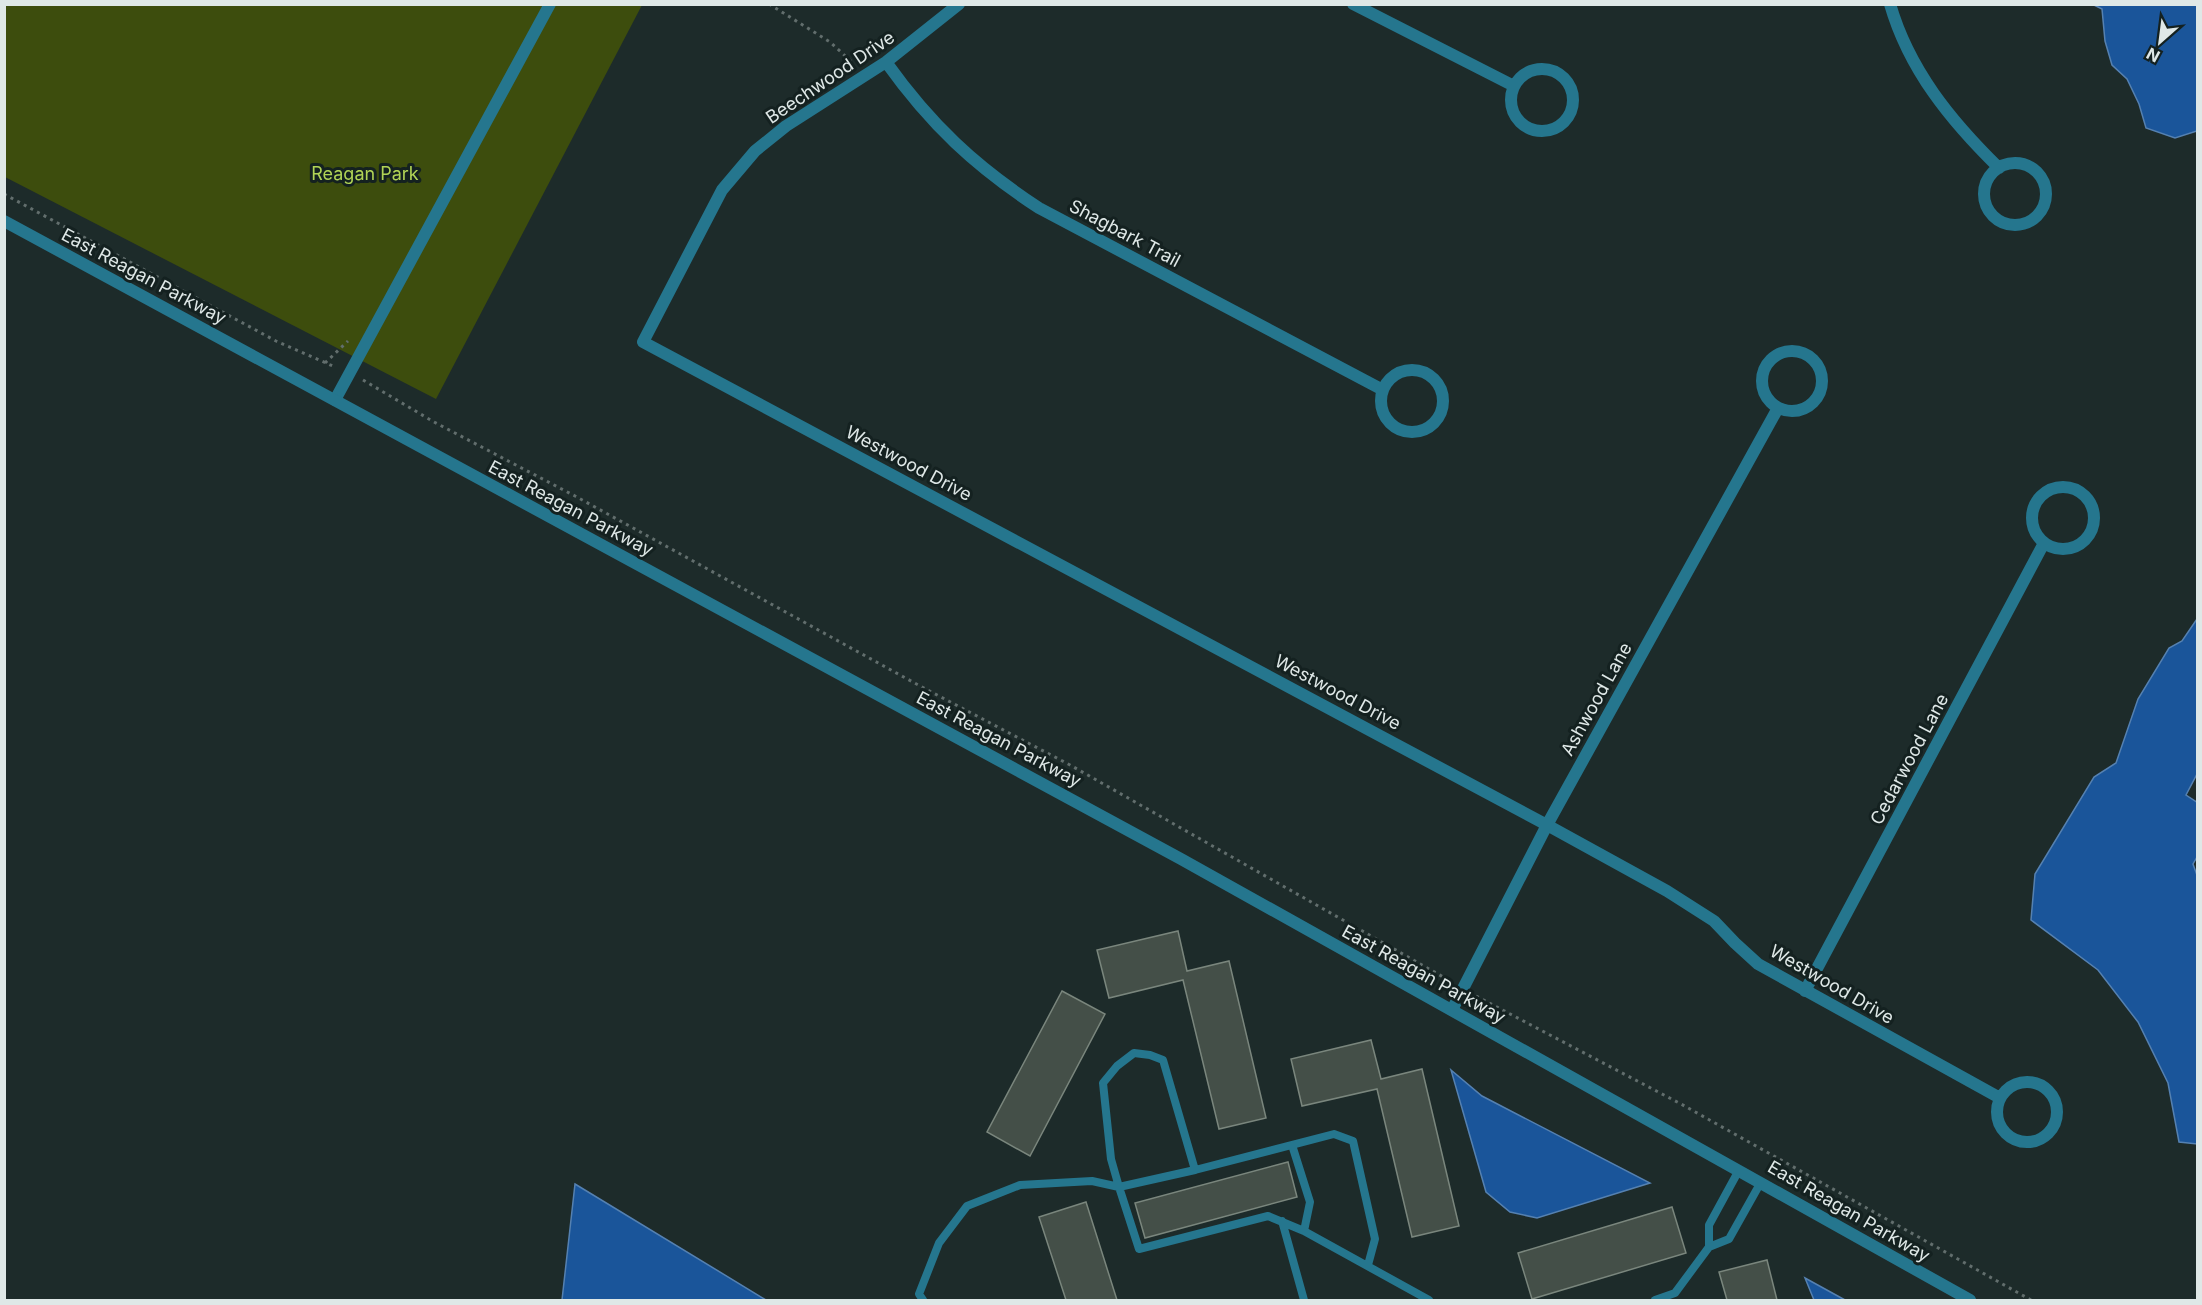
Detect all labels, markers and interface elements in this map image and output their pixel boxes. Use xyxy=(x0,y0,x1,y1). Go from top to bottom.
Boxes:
north arrow xyxy=(2130,12,2190,72)
street label: Beechwood Drive xyxy=(762,26,898,128)
text: N xyxy=(2143,44,2163,67)
park label: Reagan Park xyxy=(311,163,419,184)
street label: Shagbark Trail xyxy=(1066,195,1184,271)
street label: East Reagan Parkway xyxy=(58,224,230,328)
street label: Westwood Drive xyxy=(842,421,976,505)
street label: East Reagan Parkway xyxy=(485,456,657,560)
street label: Ashwood Lane xyxy=(1556,639,1636,759)
street label: Westwood Drive xyxy=(1271,650,1405,734)
street label: East Reagan Parkway xyxy=(913,687,1085,791)
street label: Cedarwood Lane xyxy=(1866,690,1952,828)
street label: East Reagan Parkway xyxy=(1339,920,1509,1028)
street label: Westwood Drive xyxy=(1766,940,1898,1028)
street label: East Reagan Parkway xyxy=(1764,1156,1934,1266)

